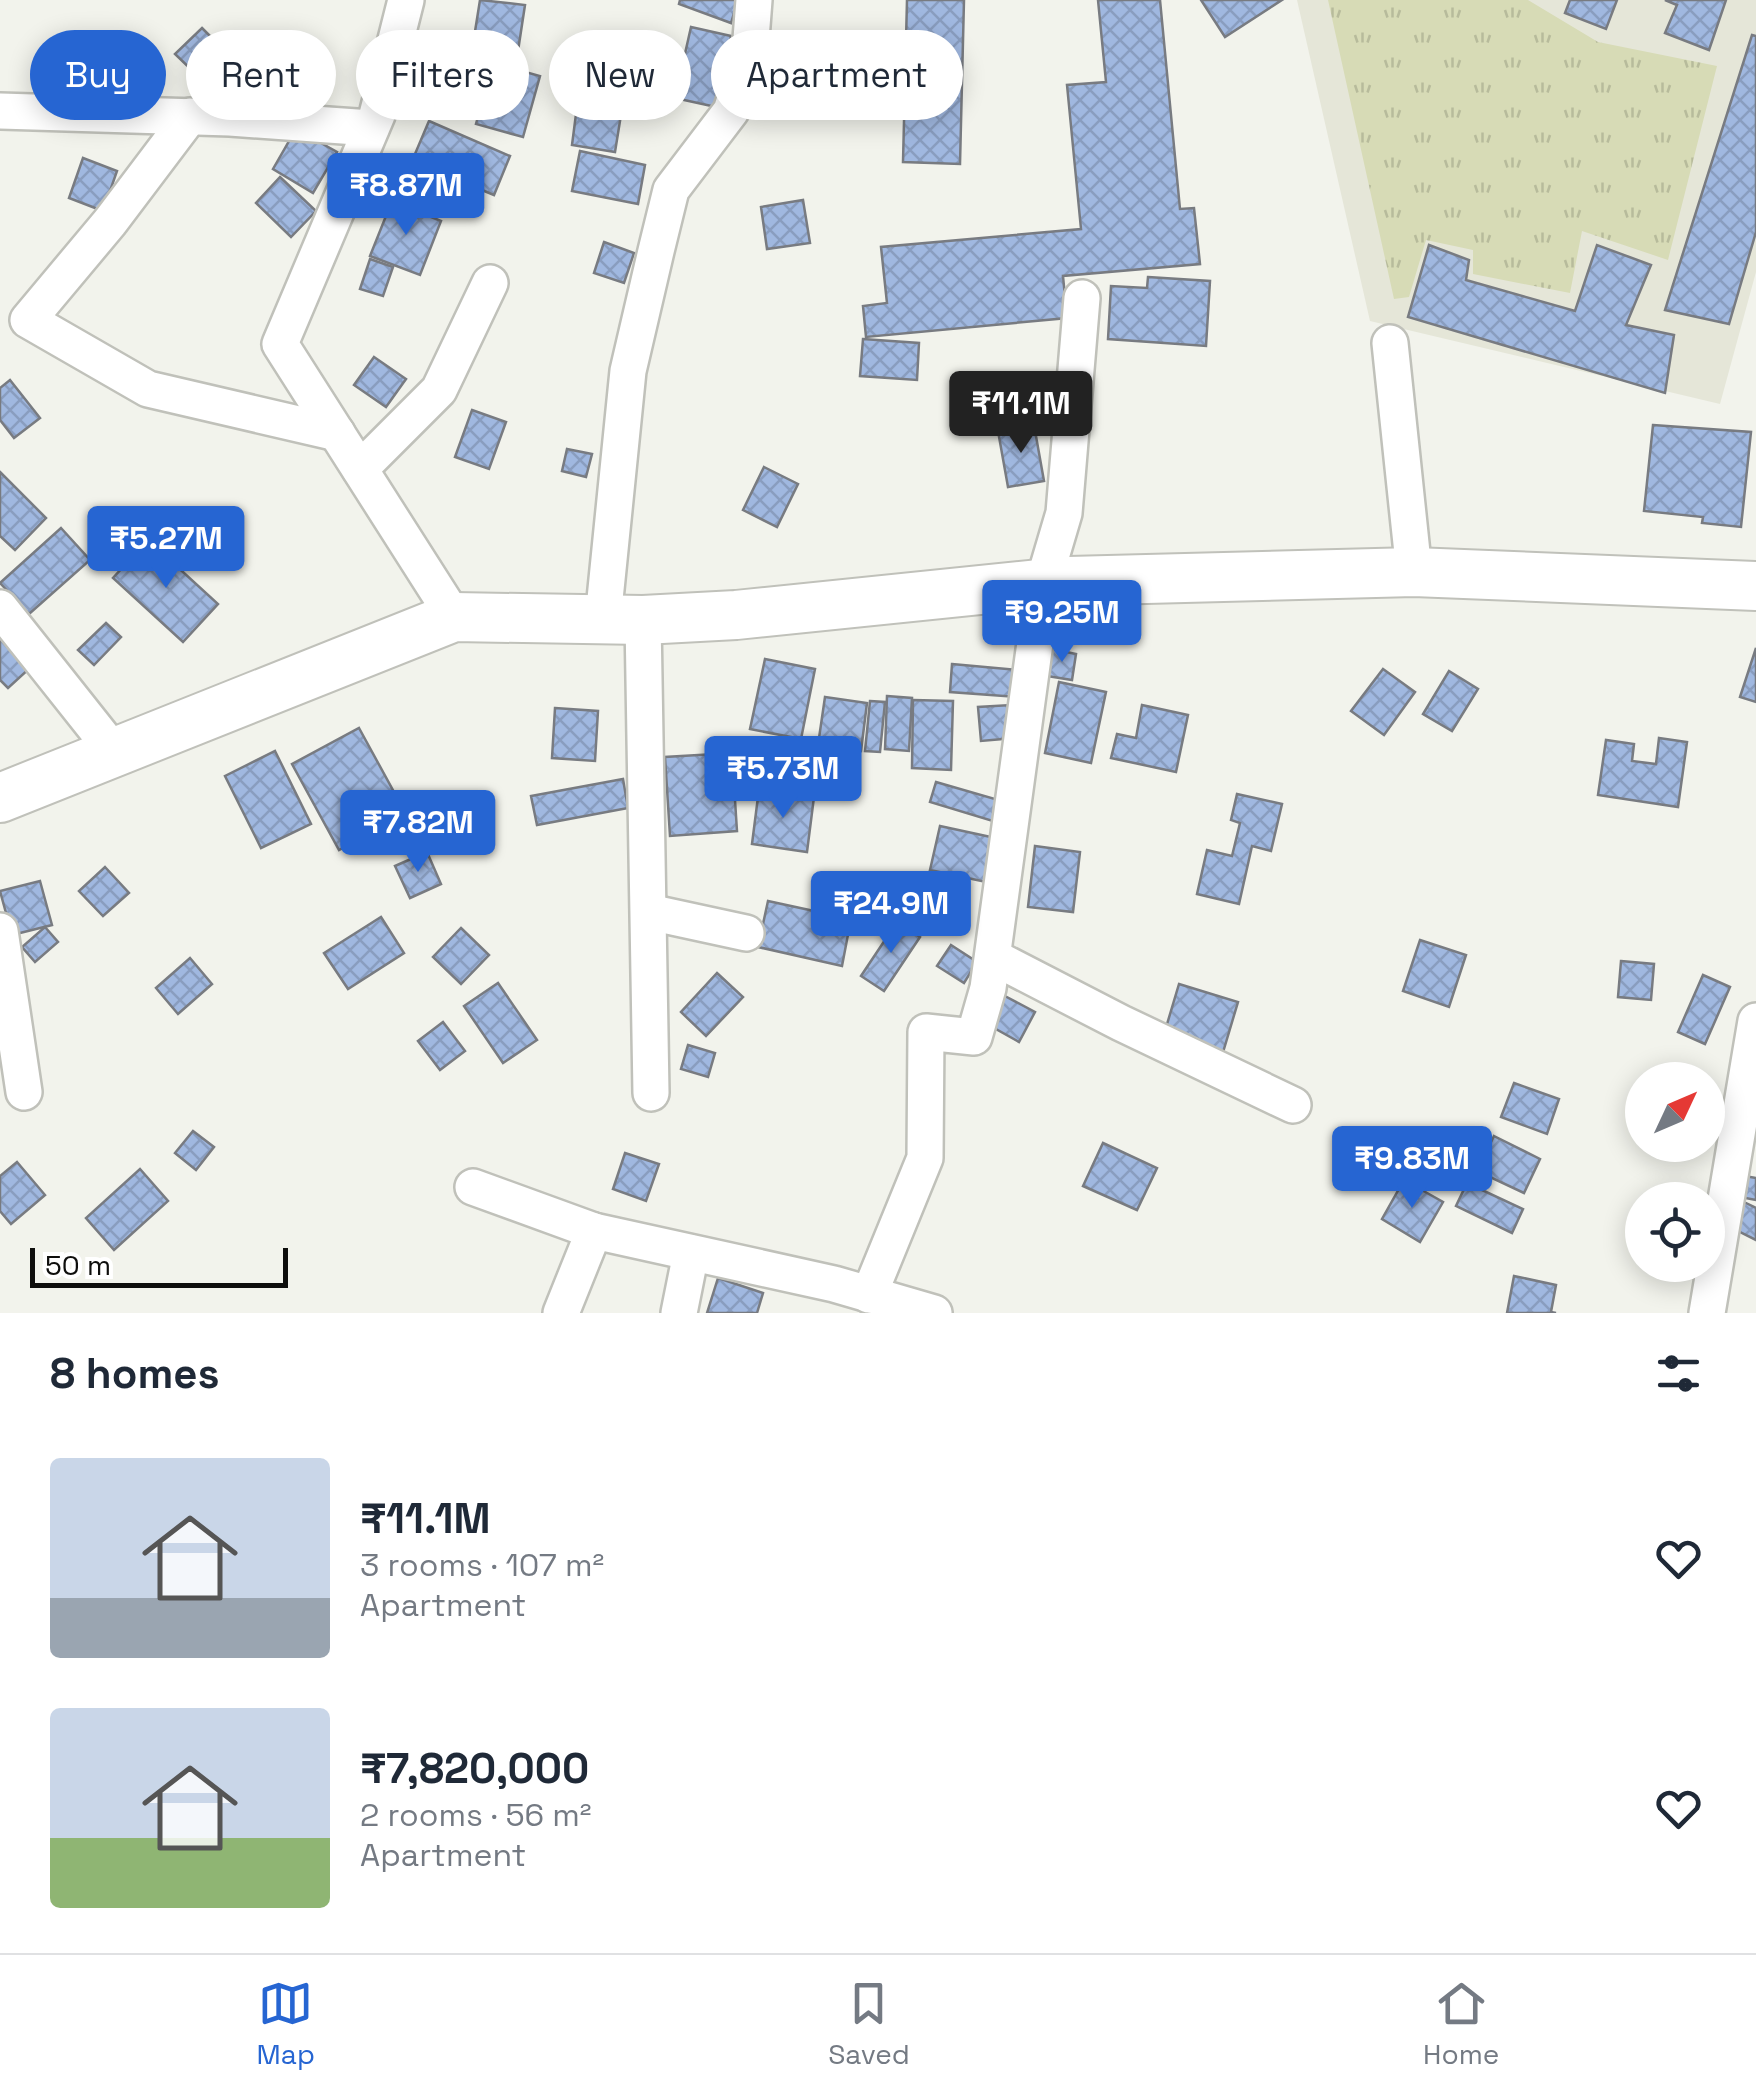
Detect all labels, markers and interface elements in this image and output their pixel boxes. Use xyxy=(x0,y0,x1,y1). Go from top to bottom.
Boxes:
chip: Buy xyxy=(30,30,166,120)
chip: Rent xyxy=(186,30,336,120)
chip: Filters xyxy=(356,30,529,120)
chip: New xyxy=(549,30,691,120)
chip: Apartment xyxy=(711,30,963,120)
pin: ₹8.87M xyxy=(325,153,487,238)
text: ₹8.87M xyxy=(349,165,463,205)
pin: ₹11.1M xyxy=(940,371,1102,456)
text: ₹11.1M xyxy=(971,383,1071,423)
pin: ₹5.27M xyxy=(85,506,247,591)
text: ₹5.27M xyxy=(109,518,223,558)
pin: ₹9.25M xyxy=(981,580,1143,665)
text: ₹9.25M xyxy=(1004,592,1120,632)
pin: ₹5.73M xyxy=(702,736,864,821)
text: ₹5.73M xyxy=(727,748,839,788)
pin: ₹7.82M xyxy=(337,790,499,875)
text: ₹7.82M xyxy=(362,802,474,842)
pin: ₹24.9M xyxy=(810,871,972,956)
text: ₹24.9M xyxy=(833,883,949,923)
north arrow xyxy=(1625,1062,1725,1162)
map controls xyxy=(1625,1062,1725,1282)
pin: ₹9.83M xyxy=(1331,1126,1493,1211)
text: ₹9.83M xyxy=(1354,1138,1470,1178)
button: locate xyxy=(1625,1182,1725,1282)
scale bar xyxy=(30,1243,288,1288)
text: 50 m xyxy=(45,1247,111,1283)
icon: filters xyxy=(1651,1346,1706,1401)
text: 8 homes xyxy=(50,1347,220,1400)
text: ₹11.1M xyxy=(360,1492,490,1545)
icon: home xyxy=(130,1498,250,1618)
icon: heart xyxy=(1651,1531,1706,1586)
text: 3 rooms · 107 m² xyxy=(360,1545,604,1585)
text: Apartment xyxy=(360,1585,526,1625)
text: ₹7,820,000 xyxy=(360,1742,589,1795)
icon: home xyxy=(130,1748,250,1868)
icon: heart xyxy=(1651,1781,1706,1836)
text: 2 rooms · 56 m² xyxy=(360,1795,592,1835)
text: Apartment xyxy=(360,1835,526,1875)
tab: Map xyxy=(257,1976,315,2072)
tab: Saved xyxy=(828,1976,910,2072)
tab: Home xyxy=(1423,1976,1499,2072)

